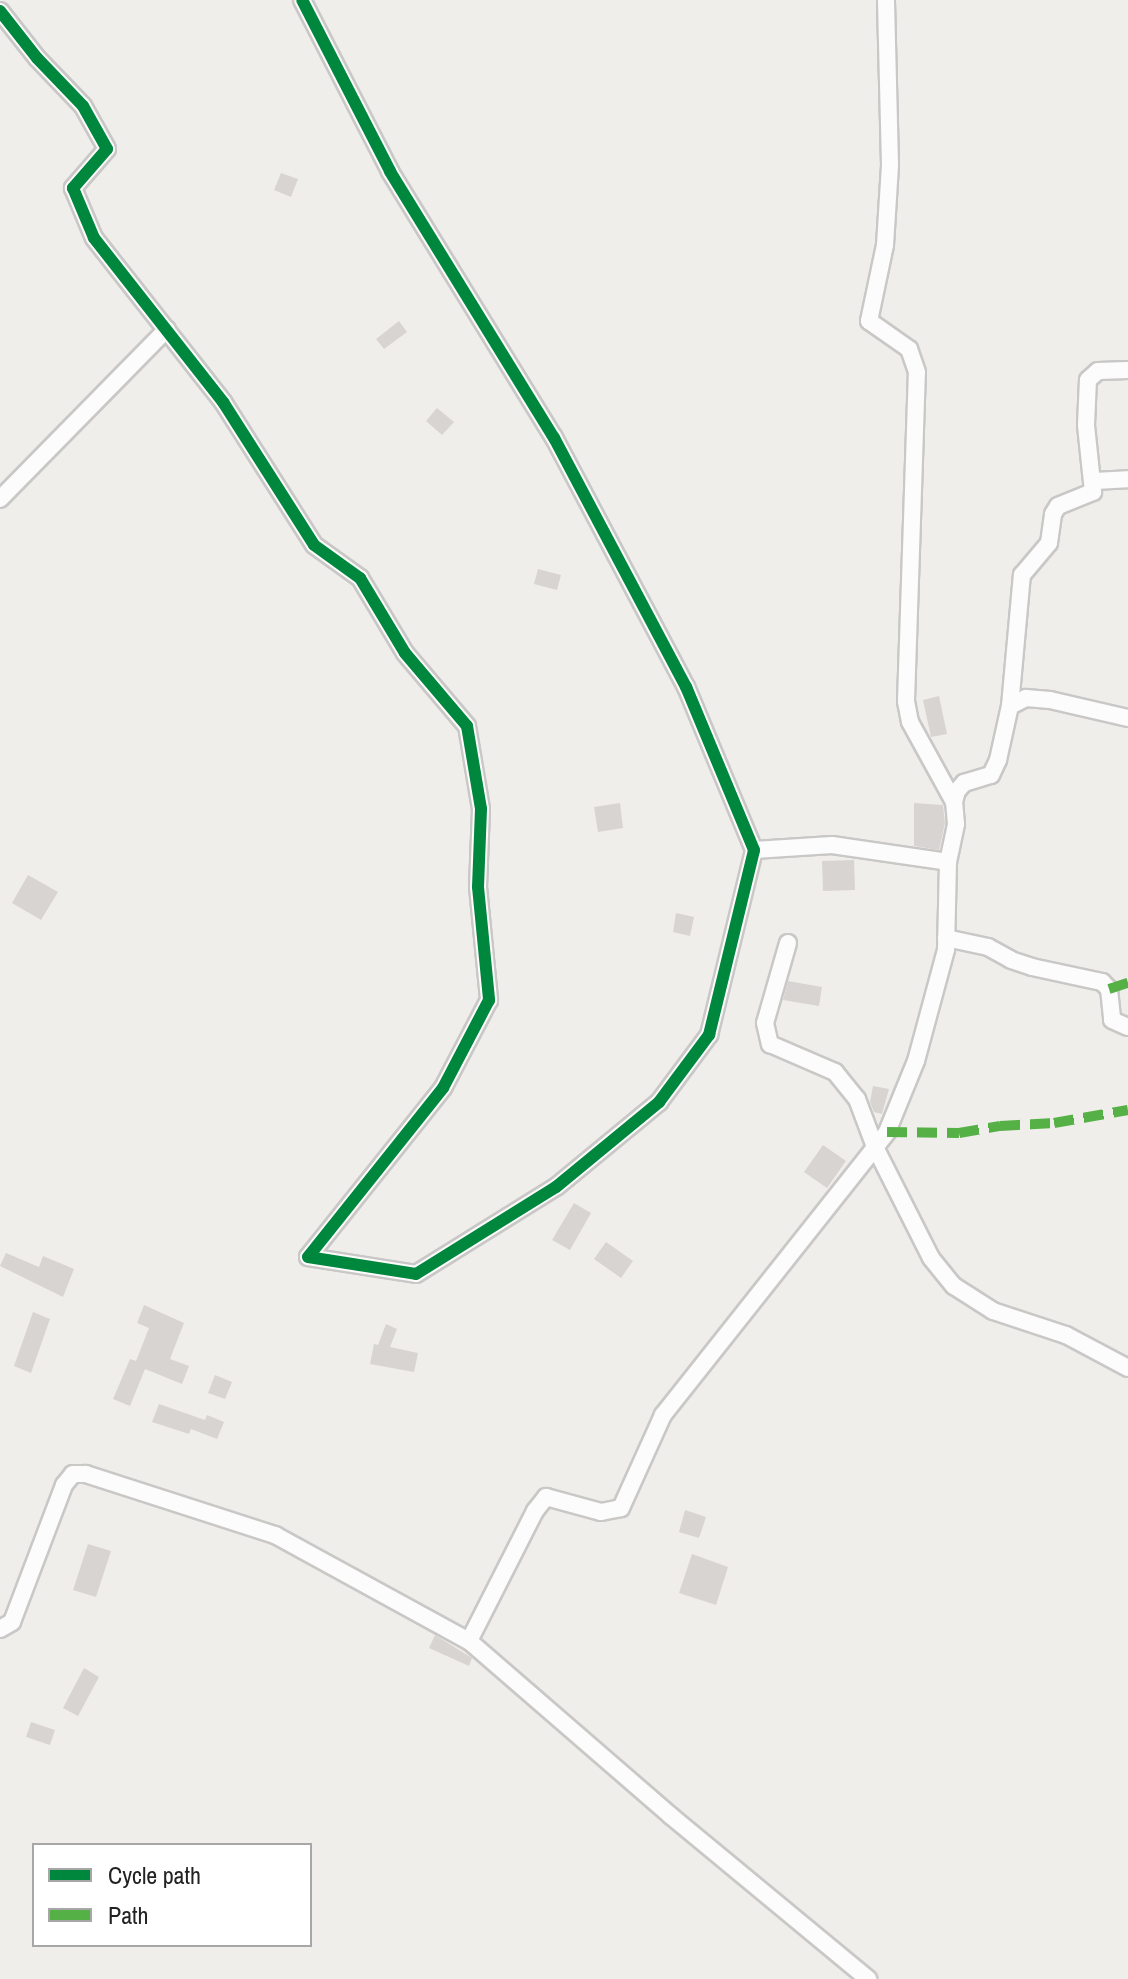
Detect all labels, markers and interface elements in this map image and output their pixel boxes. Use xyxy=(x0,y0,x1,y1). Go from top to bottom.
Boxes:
legend xyxy=(32,1843,312,1947)
text: Cycle path xyxy=(108,1859,201,1891)
text: Path xyxy=(108,1899,149,1931)

